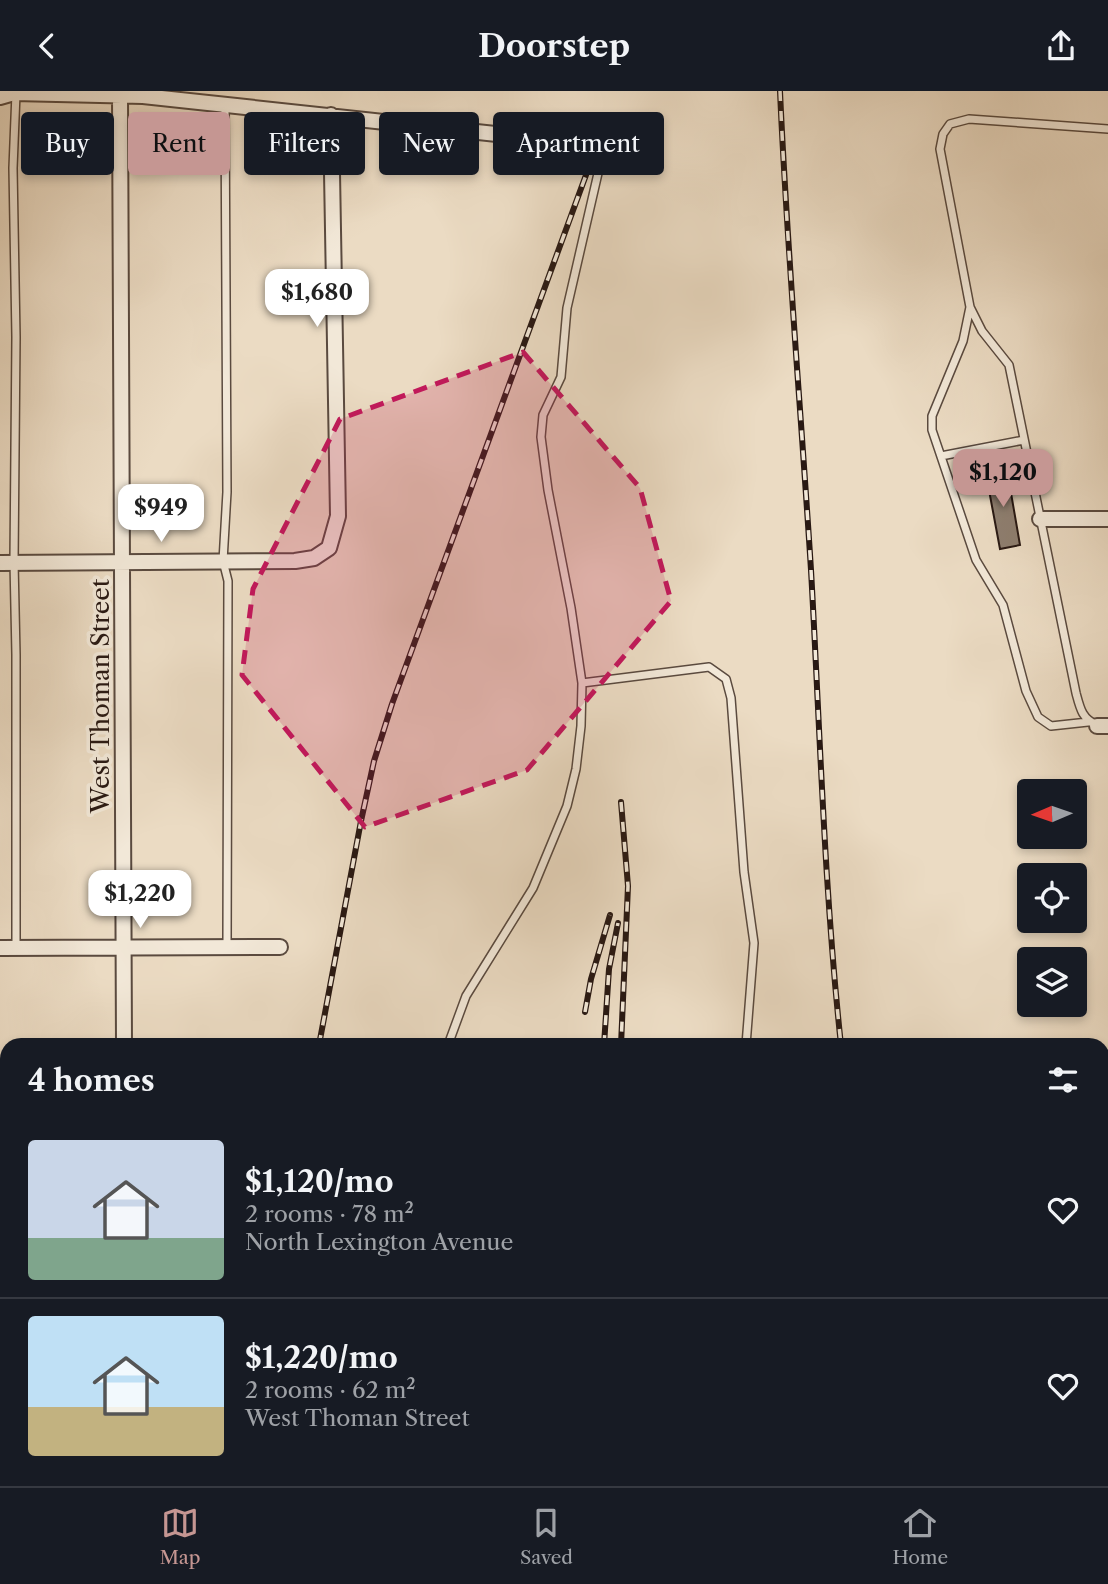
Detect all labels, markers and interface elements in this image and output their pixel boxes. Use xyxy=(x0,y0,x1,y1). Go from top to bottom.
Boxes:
text: Doorstep xyxy=(478,26,630,65)
icon: back xyxy=(28,27,66,65)
icon: share xyxy=(1042,27,1080,65)
chip: Buy xyxy=(21,112,114,175)
chip: Rent xyxy=(128,112,230,175)
chip: Filters xyxy=(244,112,365,175)
chip: New xyxy=(379,112,479,175)
chip: Apartment xyxy=(493,112,664,175)
pin: $1,680 xyxy=(260,269,374,329)
text: $1,680 xyxy=(281,278,353,306)
pin: $1,120 xyxy=(946,449,1060,509)
text: $1,120 xyxy=(969,458,1037,486)
pin: $949 xyxy=(120,484,202,544)
text: $949 xyxy=(134,493,188,521)
street label: West Thoman Street xyxy=(86,578,115,814)
north arrow xyxy=(1017,779,1087,849)
map controls xyxy=(1017,779,1087,1017)
button: locate xyxy=(1017,863,1087,933)
pin: $1,220 xyxy=(83,871,197,930)
text: $1,220 xyxy=(104,879,176,907)
button: layers xyxy=(1017,947,1087,1017)
icon: filters xyxy=(1044,1061,1082,1099)
text: 4 homes xyxy=(28,1062,155,1099)
text: $1,120/mo xyxy=(245,1163,394,1200)
icon: home xyxy=(84,1168,168,1252)
icon: heart xyxy=(1044,1191,1082,1229)
text: 2 rooms · 78 m² xyxy=(245,1200,414,1228)
text: North Lexington Avenue xyxy=(245,1228,513,1256)
text: $1,220/mo xyxy=(245,1339,398,1376)
icon: home xyxy=(84,1344,168,1428)
icon: heart xyxy=(1044,1367,1082,1405)
text: 2 rooms · 62 m² xyxy=(245,1376,416,1404)
text: West Thoman Street xyxy=(245,1404,470,1432)
tab: Map xyxy=(160,1504,201,1569)
tab: Saved xyxy=(520,1504,573,1569)
tab: Home xyxy=(892,1504,948,1569)

